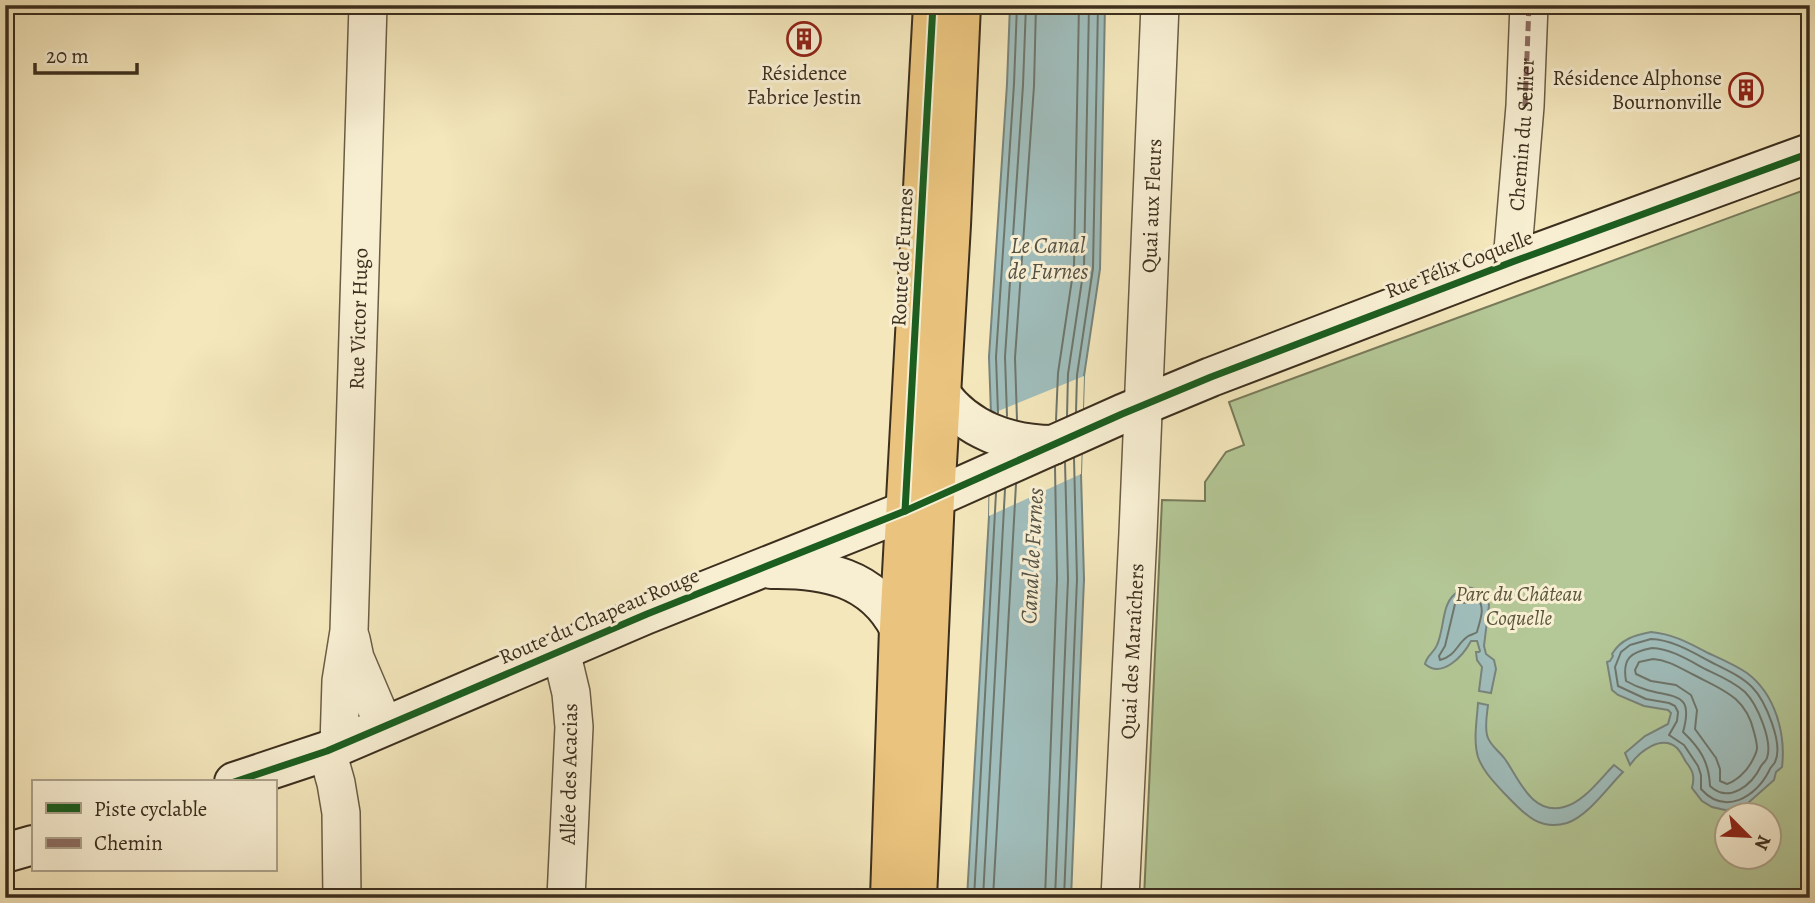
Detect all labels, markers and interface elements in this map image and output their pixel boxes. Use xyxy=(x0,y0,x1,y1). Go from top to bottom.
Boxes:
building icon: Résidence Fabrice Jestin xyxy=(785,20,823,58)
scale bar xyxy=(35,32,136,76)
text: 20 m xyxy=(46,42,89,70)
street label: Chemin du Sellier xyxy=(1502,57,1541,212)
place label: Résidence Fabrice Jestin xyxy=(747,59,861,111)
place label: Résidence Alphonse Bournonville xyxy=(1553,64,1722,116)
building icon: Résidence Alphonse Bournonville xyxy=(1727,71,1765,109)
street label: Quai aux Fleurs xyxy=(1135,138,1168,273)
street label: Route de Furnes xyxy=(884,187,920,327)
street label: Rue Félix Coquelle xyxy=(1381,223,1537,305)
water label: Le Canal de Furnes xyxy=(1008,230,1089,287)
street label: Rue Victor Hugo xyxy=(342,247,375,390)
water label: Canal de Furnes xyxy=(1013,487,1051,625)
street label: Route du Chapeau Rouge xyxy=(494,561,704,671)
street label: Quai des Maraîchers xyxy=(1114,563,1150,740)
park label: Parc du Château Coquelle xyxy=(1455,580,1583,632)
street label: Allée des Acacias xyxy=(554,703,584,846)
legend xyxy=(32,780,276,872)
text: Piste cyclable xyxy=(94,795,207,823)
north arrow xyxy=(1714,802,1784,872)
text: Chemin xyxy=(94,829,163,857)
text: N xyxy=(1748,831,1777,854)

